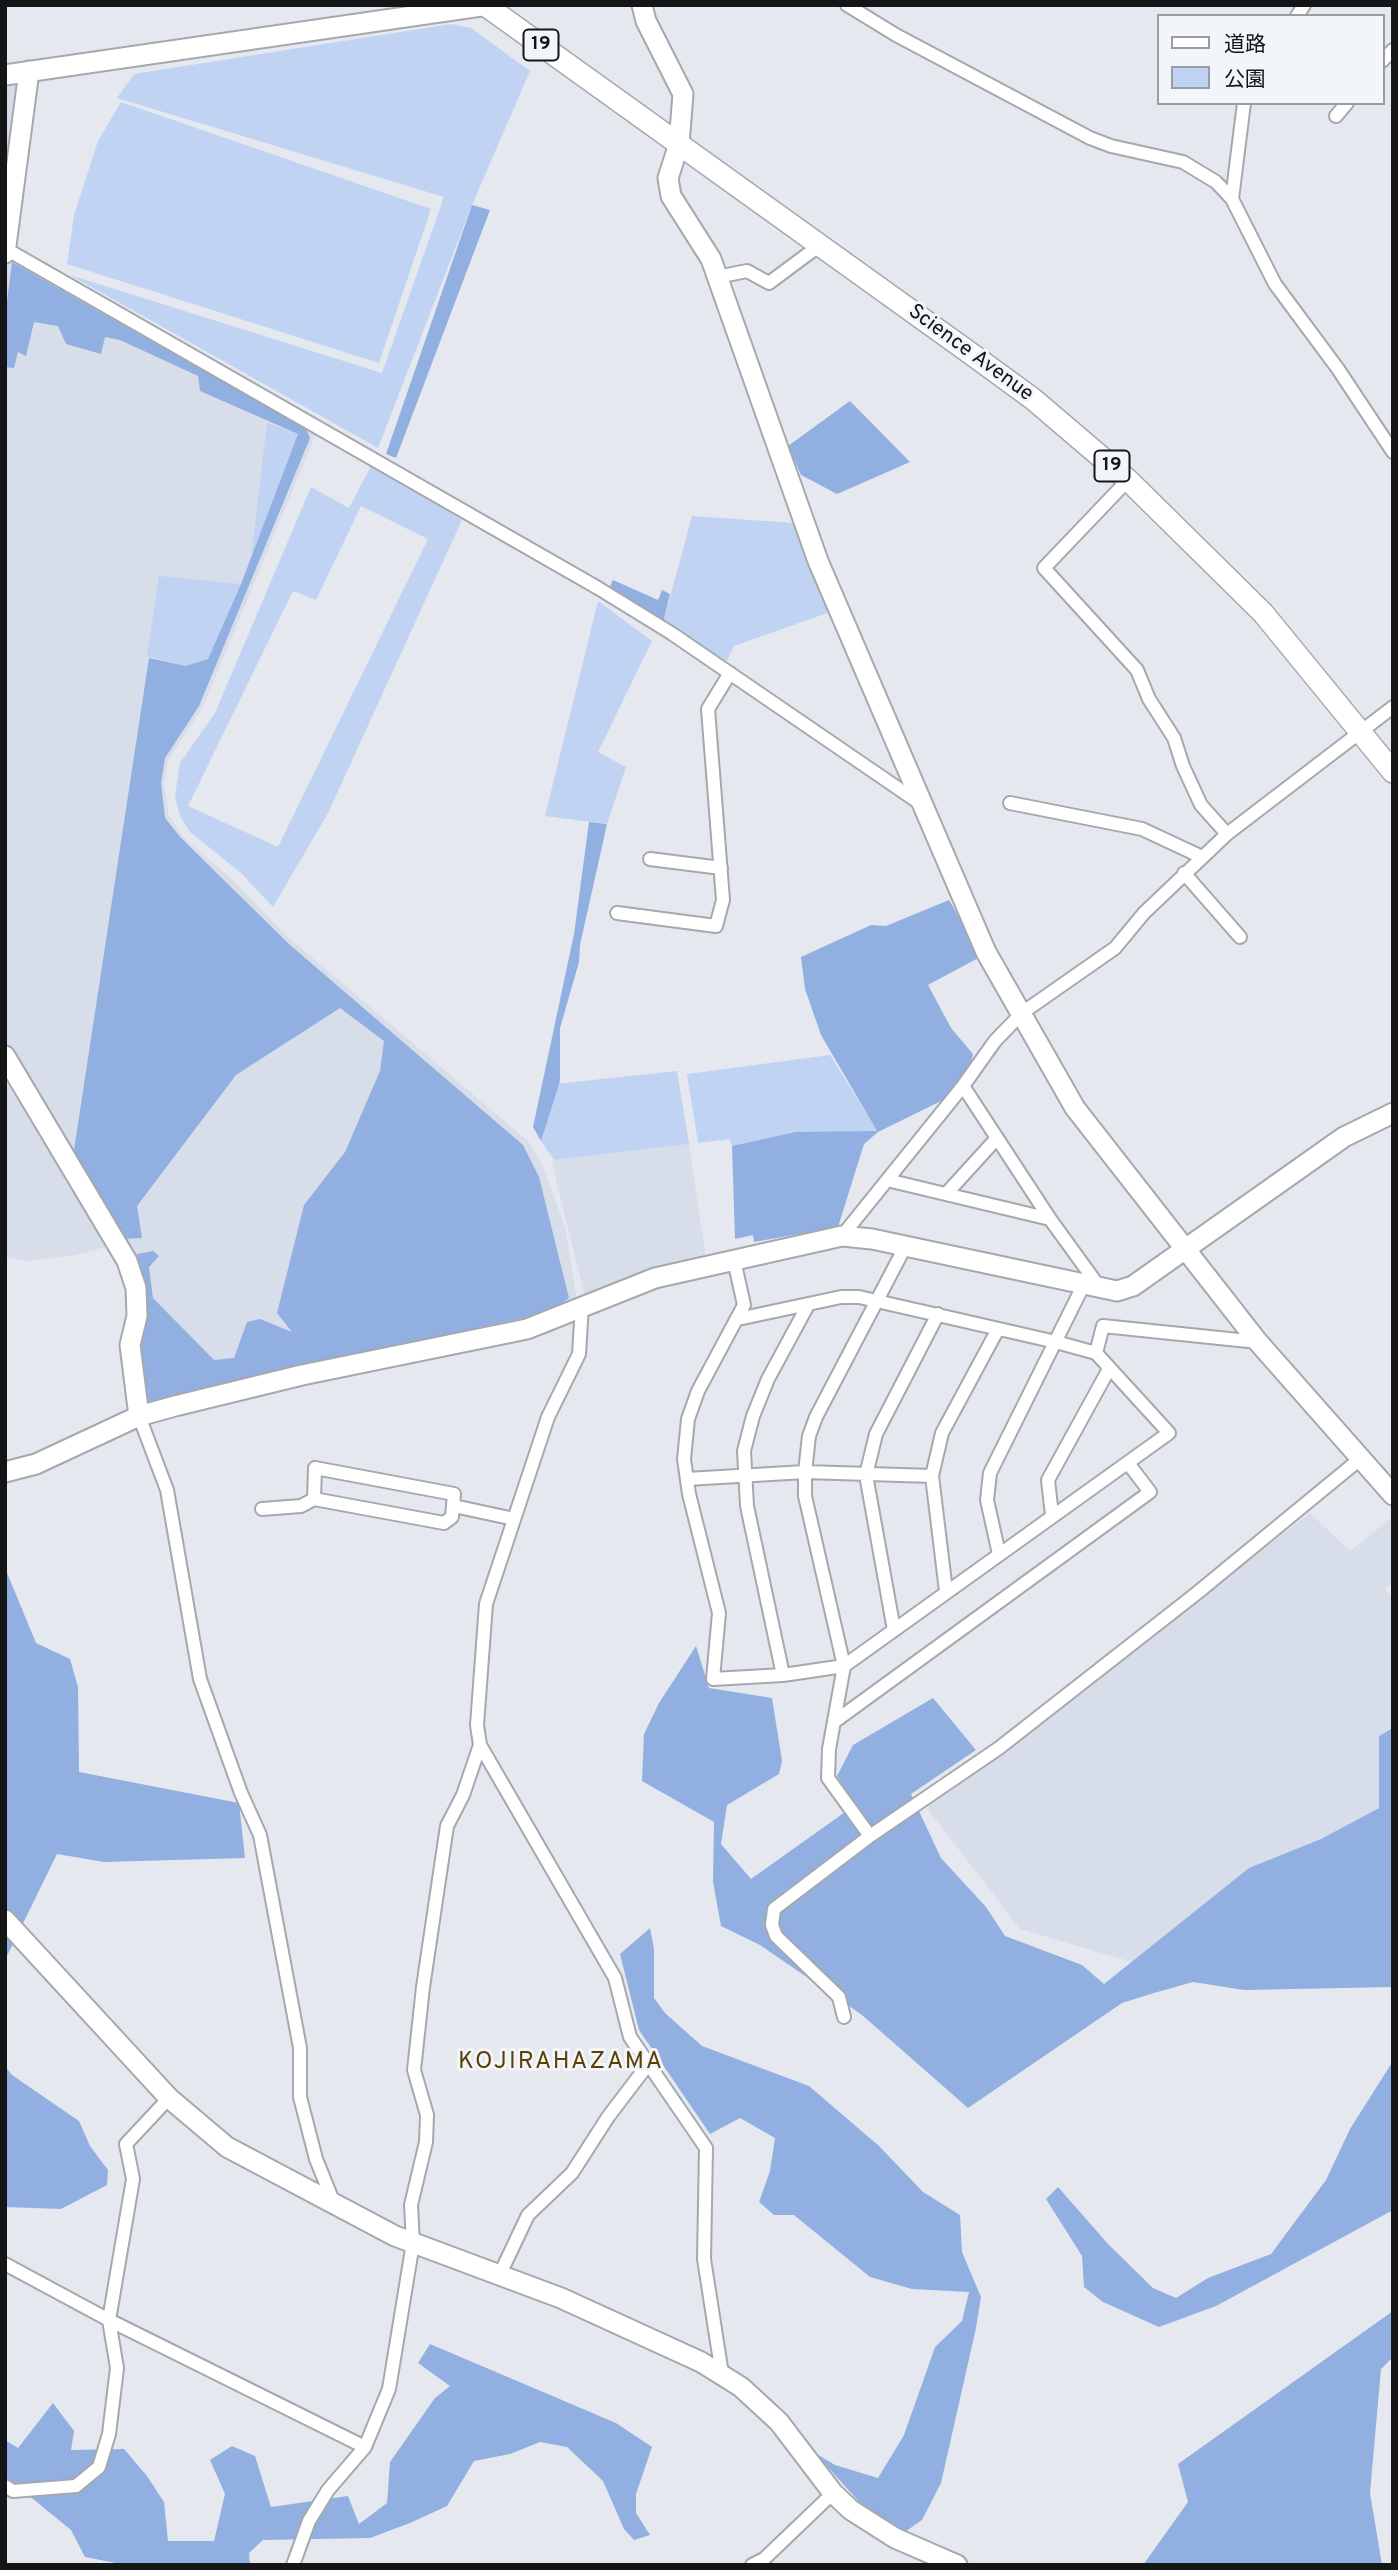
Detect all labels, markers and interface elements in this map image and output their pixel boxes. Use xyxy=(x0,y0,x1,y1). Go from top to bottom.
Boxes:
legend xyxy=(1156,14,1384,105)
road number: 19 xyxy=(524,30,558,60)
text: 道路 xyxy=(1224,32,1266,59)
text: 公園 xyxy=(1224,67,1266,94)
street label: Science Avenue xyxy=(902,300,1038,408)
road number: 19 xyxy=(1094,450,1130,481)
district label: KOJIRAHAZAMA xyxy=(460,2049,662,2077)

